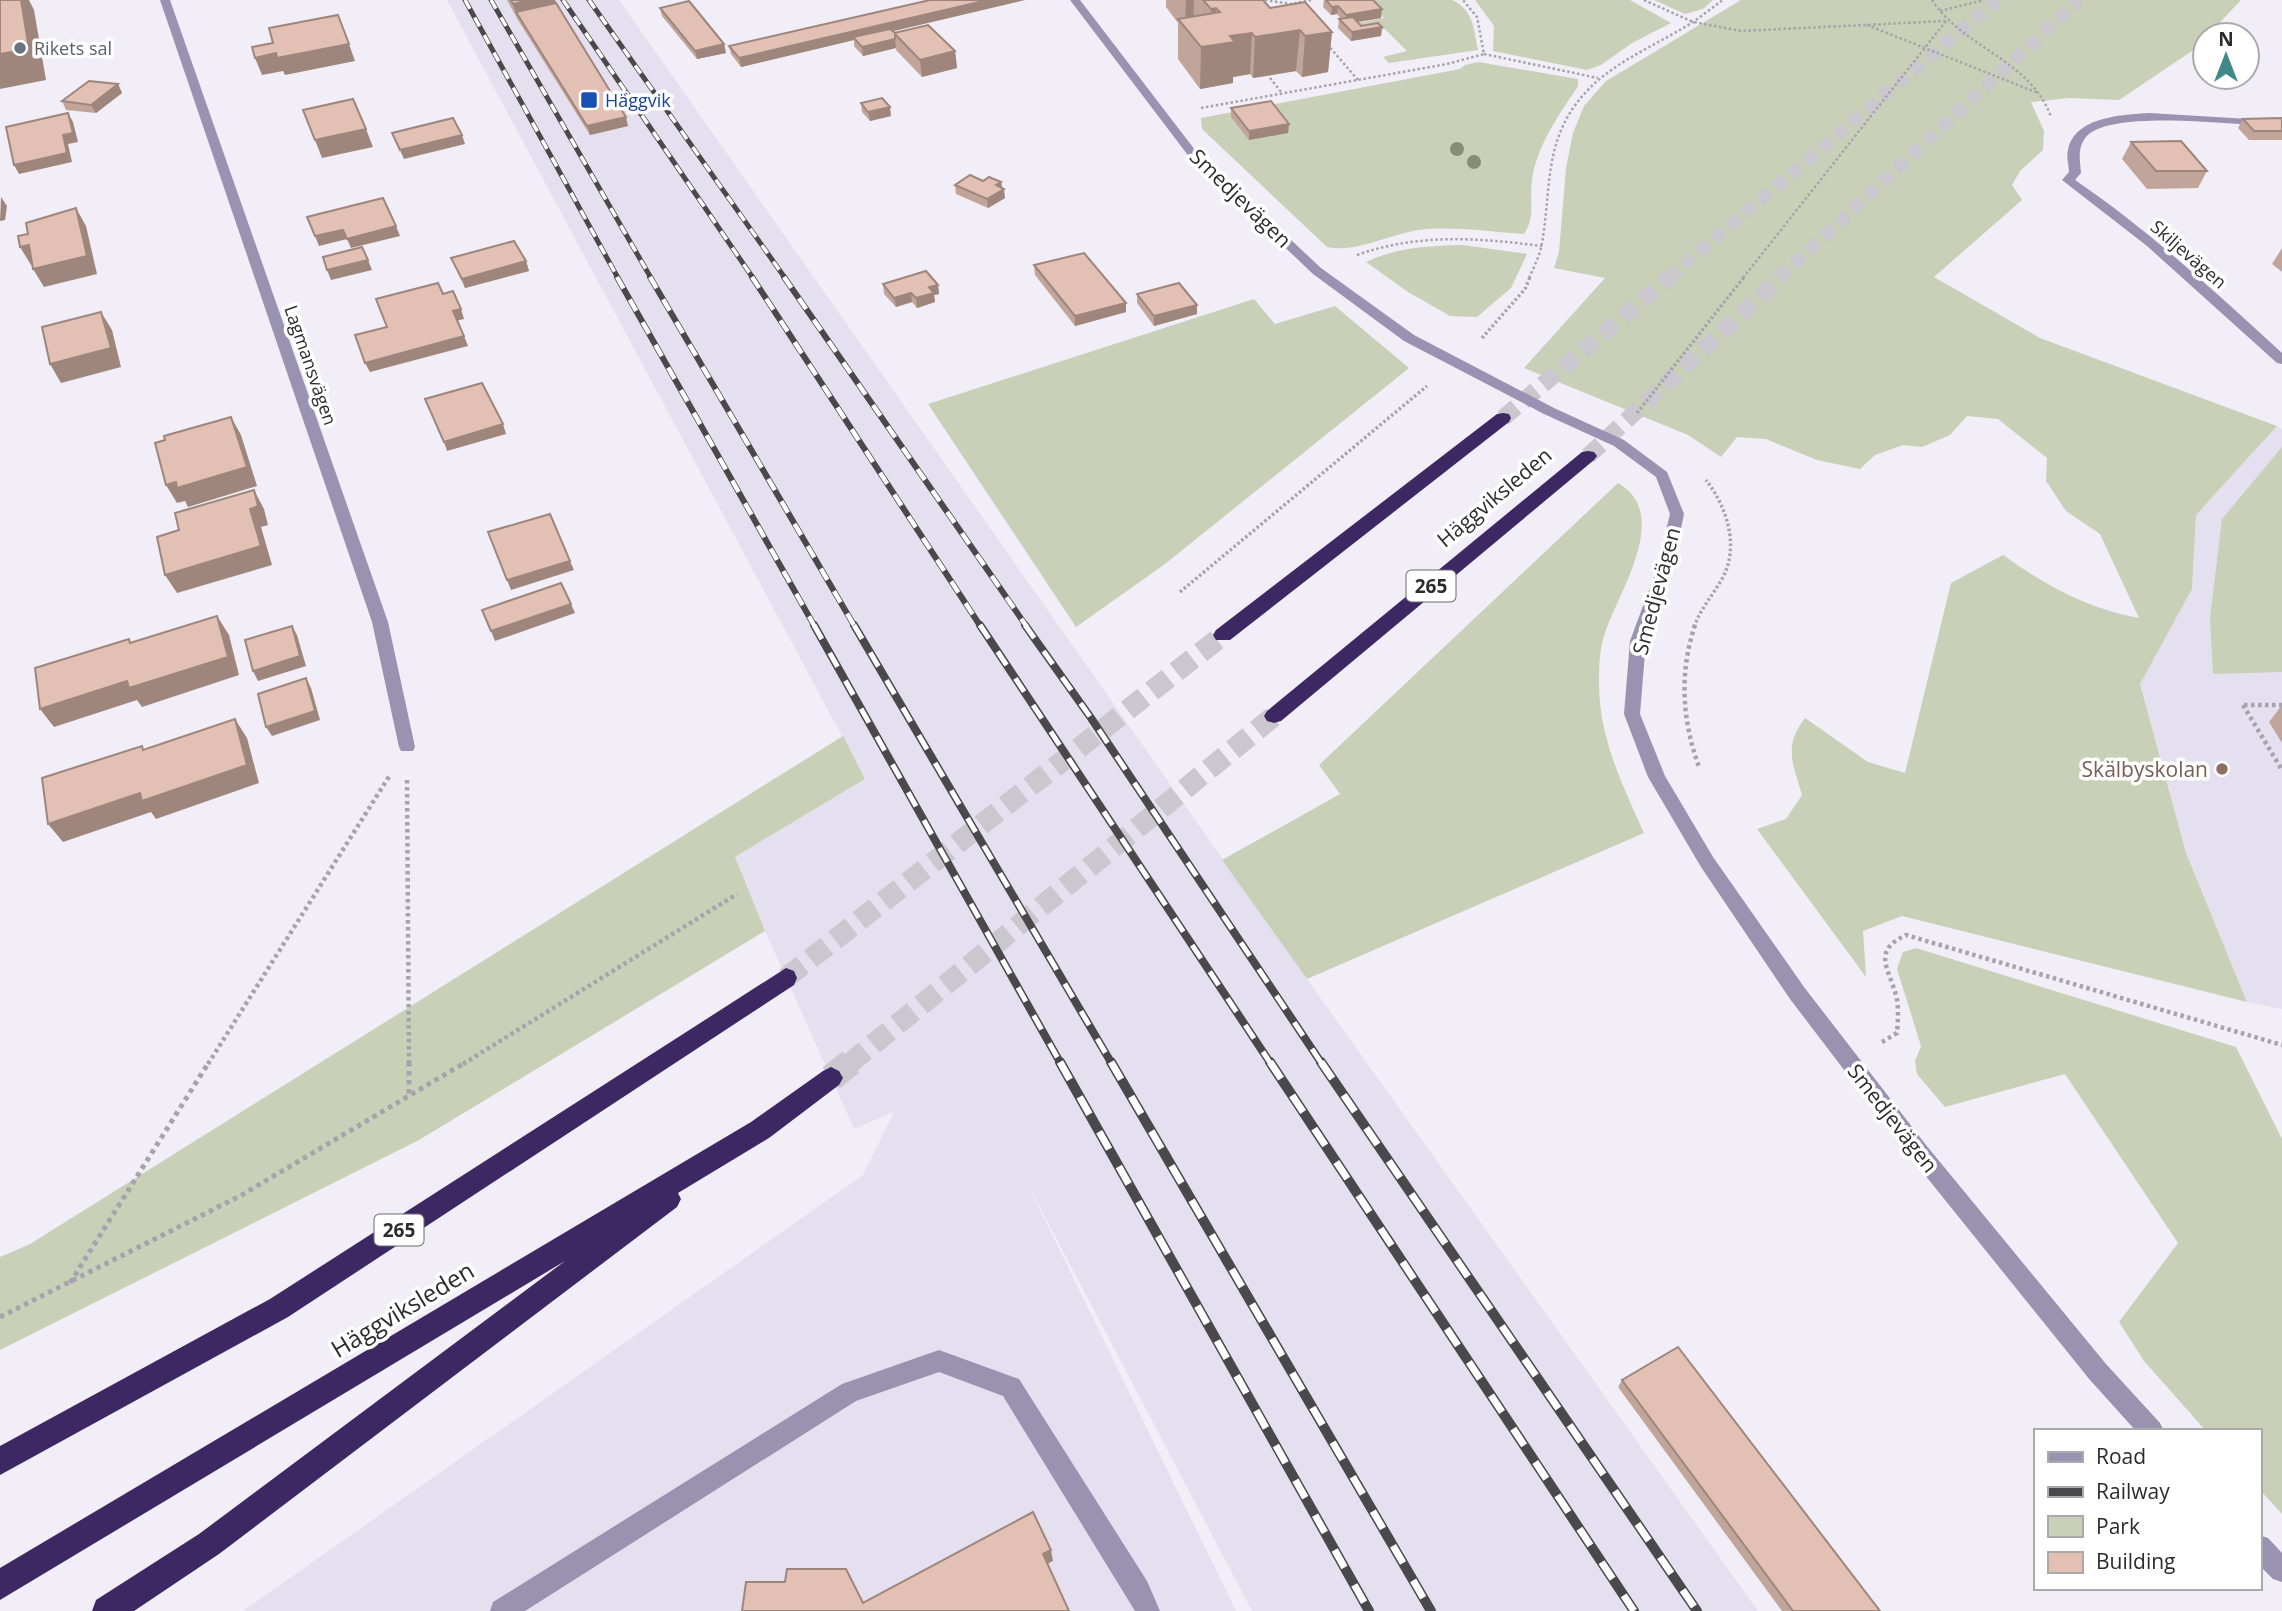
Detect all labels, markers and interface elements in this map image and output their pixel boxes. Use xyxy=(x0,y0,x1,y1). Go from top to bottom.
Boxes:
north arrow xyxy=(2191,21,2261,91)
text: N xyxy=(2218,26,2234,52)
place label: Rikets sal xyxy=(34,36,112,60)
marker: Rikets sal xyxy=(12,40,28,56)
place label: Häggvik xyxy=(605,88,671,112)
marker: Häggvik xyxy=(579,90,599,110)
street label: Smedjevägen xyxy=(1184,142,1298,254)
street label: Skiljevägen xyxy=(2146,214,2232,294)
street label: Lagmansvägen xyxy=(279,302,343,428)
street label: Häggviksleden xyxy=(1431,441,1557,553)
street label: Smedjevägen xyxy=(1626,524,1686,658)
road number: 265 xyxy=(1406,570,1456,601)
place label: Skälbyskolan xyxy=(2082,755,2208,783)
marker: Skälbyskolan xyxy=(2214,761,2230,777)
street label: Smedjevägen xyxy=(1842,1058,1944,1178)
road number: 265 xyxy=(374,1214,424,1246)
street label: Häggviksleden xyxy=(324,1253,480,1365)
legend xyxy=(2034,1429,2261,1590)
text: Road xyxy=(2096,1442,2146,1470)
text: Railway xyxy=(2096,1477,2170,1505)
text: Park xyxy=(2096,1512,2140,1540)
text: Building xyxy=(2096,1547,2175,1575)

